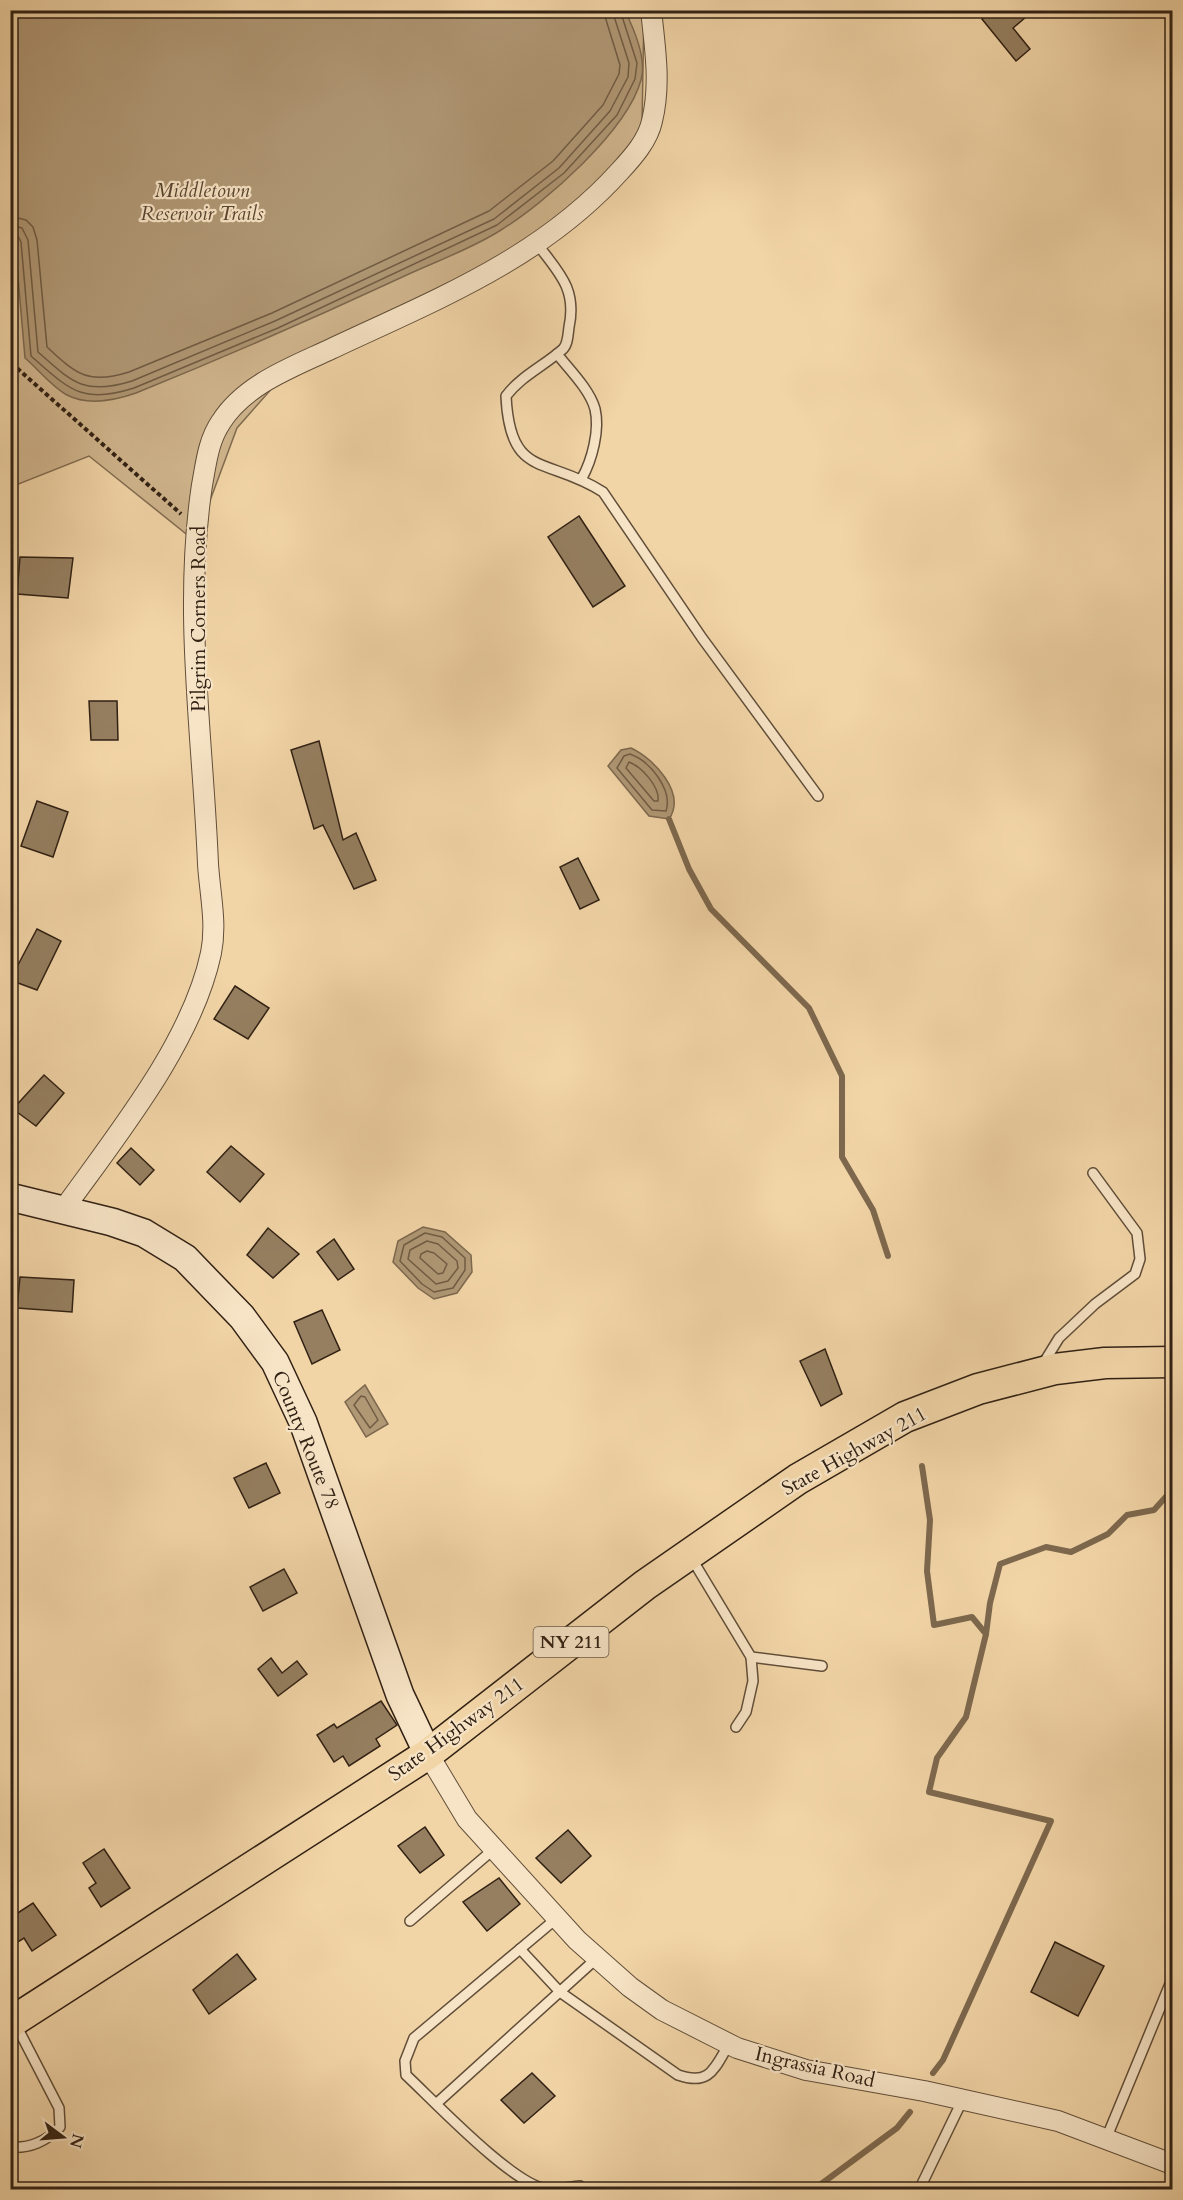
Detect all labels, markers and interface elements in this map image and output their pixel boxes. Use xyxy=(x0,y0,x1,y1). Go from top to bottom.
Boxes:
park label: Middletown Reservoir Trails xyxy=(140,177,264,227)
street label: Pilgrim Corners Road xyxy=(185,526,212,712)
street label: County Route 78 xyxy=(266,1367,346,1513)
street label: State Highway 211 xyxy=(777,1400,931,1502)
road number: NY 211 xyxy=(534,1627,608,1657)
street label: State Highway 211 xyxy=(383,1671,529,1787)
street label: Ingrassia Road xyxy=(752,2040,878,2094)
north arrow xyxy=(33,2107,93,2167)
text: N xyxy=(64,2131,89,2151)

